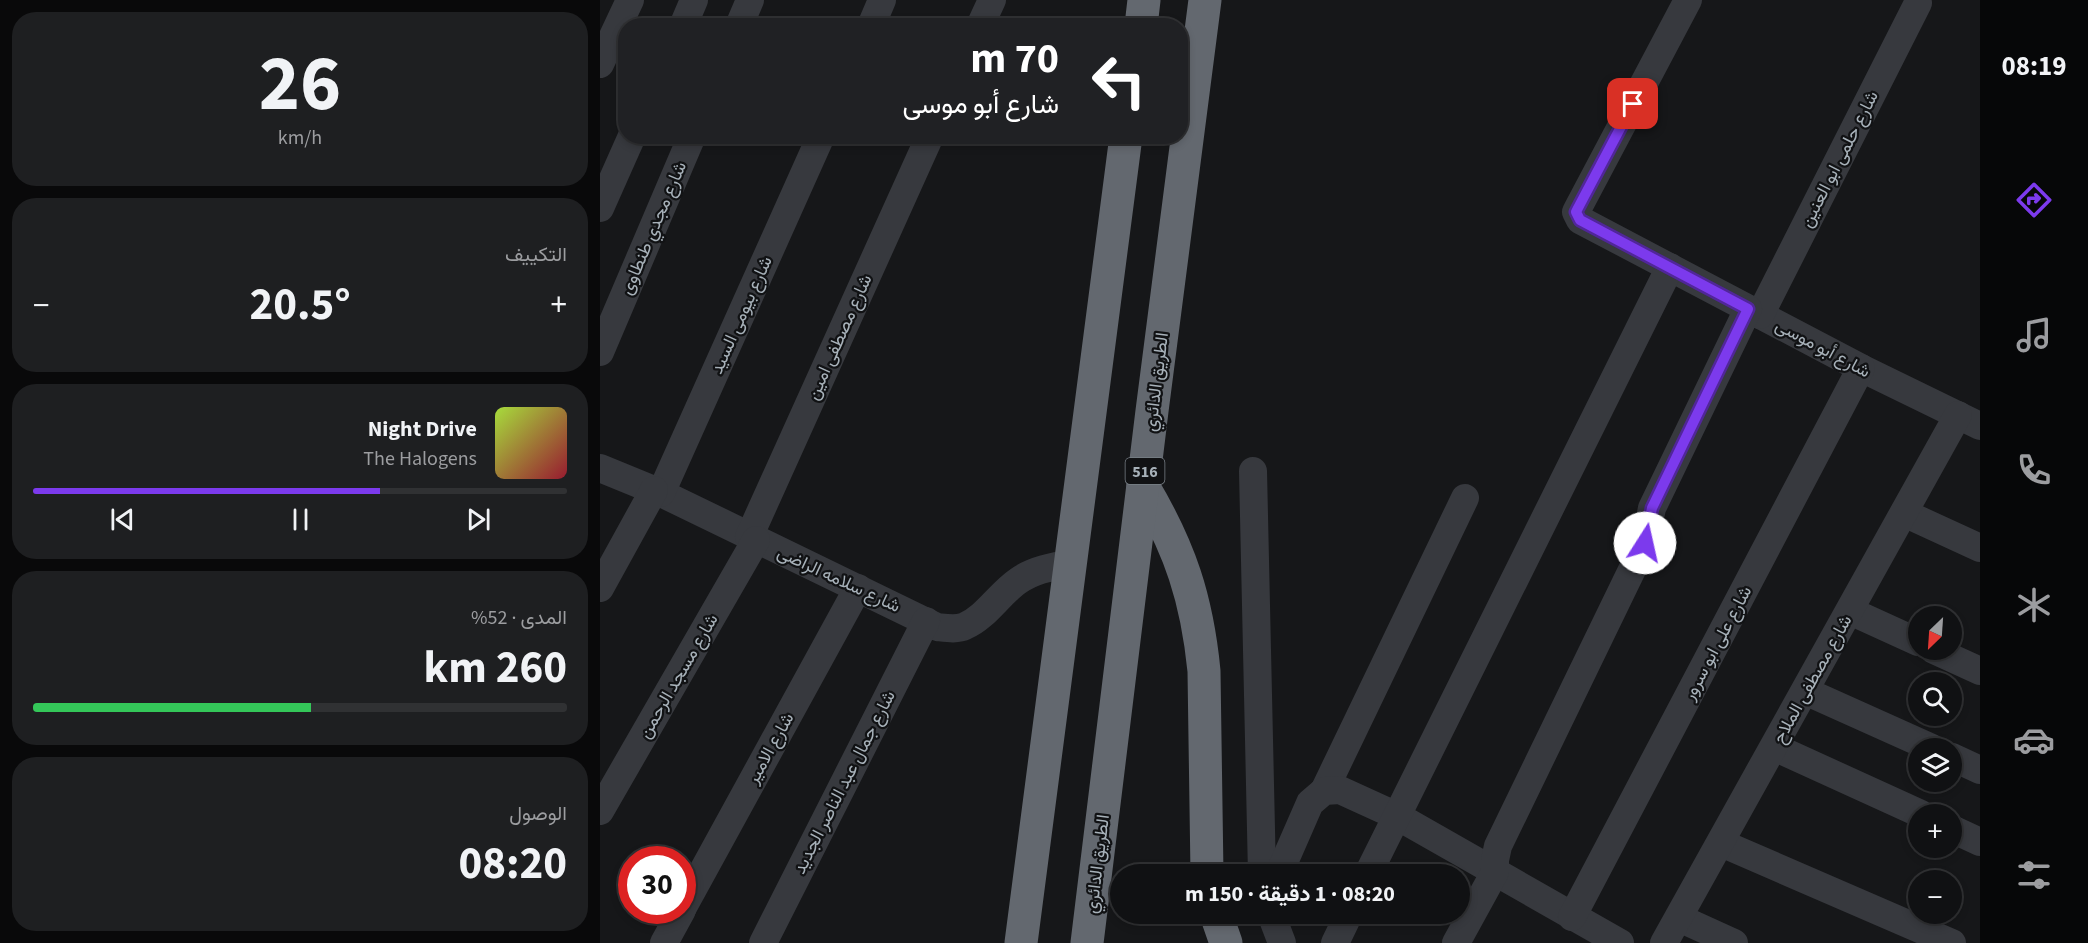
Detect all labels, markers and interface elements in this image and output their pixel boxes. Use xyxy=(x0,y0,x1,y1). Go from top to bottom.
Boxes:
text: 26 xyxy=(259,29,341,140)
text: 70 m xyxy=(970,29,1059,89)
icon: left xyxy=(1080,42,1158,120)
text: 08:19 xyxy=(2001,47,2067,86)
pin xyxy=(1607,78,1658,129)
text: شارع أبو موسى xyxy=(902,85,1059,124)
icon: arrive xyxy=(1616,87,1649,120)
street label: شارع حلمى ابو العنين xyxy=(1794,87,1885,232)
text: km/h xyxy=(278,124,322,152)
street label: شارع مجدي طنطاوى xyxy=(614,158,695,300)
icon: directions xyxy=(2013,179,2055,221)
text: التكييف xyxy=(505,241,567,269)
street label: شارع بيومى السيد xyxy=(704,252,779,378)
street label: شارع مصطفى امين xyxy=(801,270,878,404)
text: 20.5° xyxy=(249,273,351,337)
text: − xyxy=(33,282,49,329)
text: + xyxy=(551,282,567,329)
street label: شارع أبو موسى xyxy=(1771,313,1875,384)
icon: music xyxy=(2013,314,2055,356)
street label: الطريق الدائري xyxy=(1138,331,1177,433)
text: Night Drive xyxy=(368,413,477,445)
text: The Halogens xyxy=(363,445,477,473)
icon: phone xyxy=(2013,449,2055,491)
road number: 516 xyxy=(1126,458,1164,484)
icon: previous xyxy=(106,503,139,536)
icon: pause xyxy=(284,503,317,536)
icon: next xyxy=(462,503,495,536)
position arrow xyxy=(1613,511,1677,575)
street label: شارع سلامه الراضى xyxy=(773,540,905,619)
street label: شارع على ابو سرور xyxy=(1676,582,1758,706)
icon: climate xyxy=(2013,584,2055,626)
text: المدى · 52% xyxy=(471,604,567,632)
north arrow xyxy=(1908,606,1962,660)
map controls xyxy=(1908,606,1962,924)
street label: شارع مسجد الرحمن xyxy=(633,609,724,743)
street label: شارع مصطفى الملاح xyxy=(1767,610,1858,748)
text: 260 km xyxy=(423,636,567,700)
button: search xyxy=(1908,672,1962,726)
street label: شارع جمال عبد الناصر الجديد xyxy=(787,686,902,878)
street label: شارع الامير xyxy=(740,708,800,789)
icon: car xyxy=(2013,719,2055,761)
button: layers xyxy=(1908,738,1962,792)
text: الوصول xyxy=(509,800,567,828)
button: + xyxy=(1908,804,1962,858)
street label: الطريق الدائري xyxy=(1079,813,1118,915)
text: 08:20 xyxy=(458,832,567,896)
speed limit sign: 30 xyxy=(618,846,696,924)
icon: filters xyxy=(2013,854,2055,896)
button: − xyxy=(1908,870,1962,924)
text: 08:20 · 1 دقيقة · 150 m xyxy=(1185,878,1395,910)

